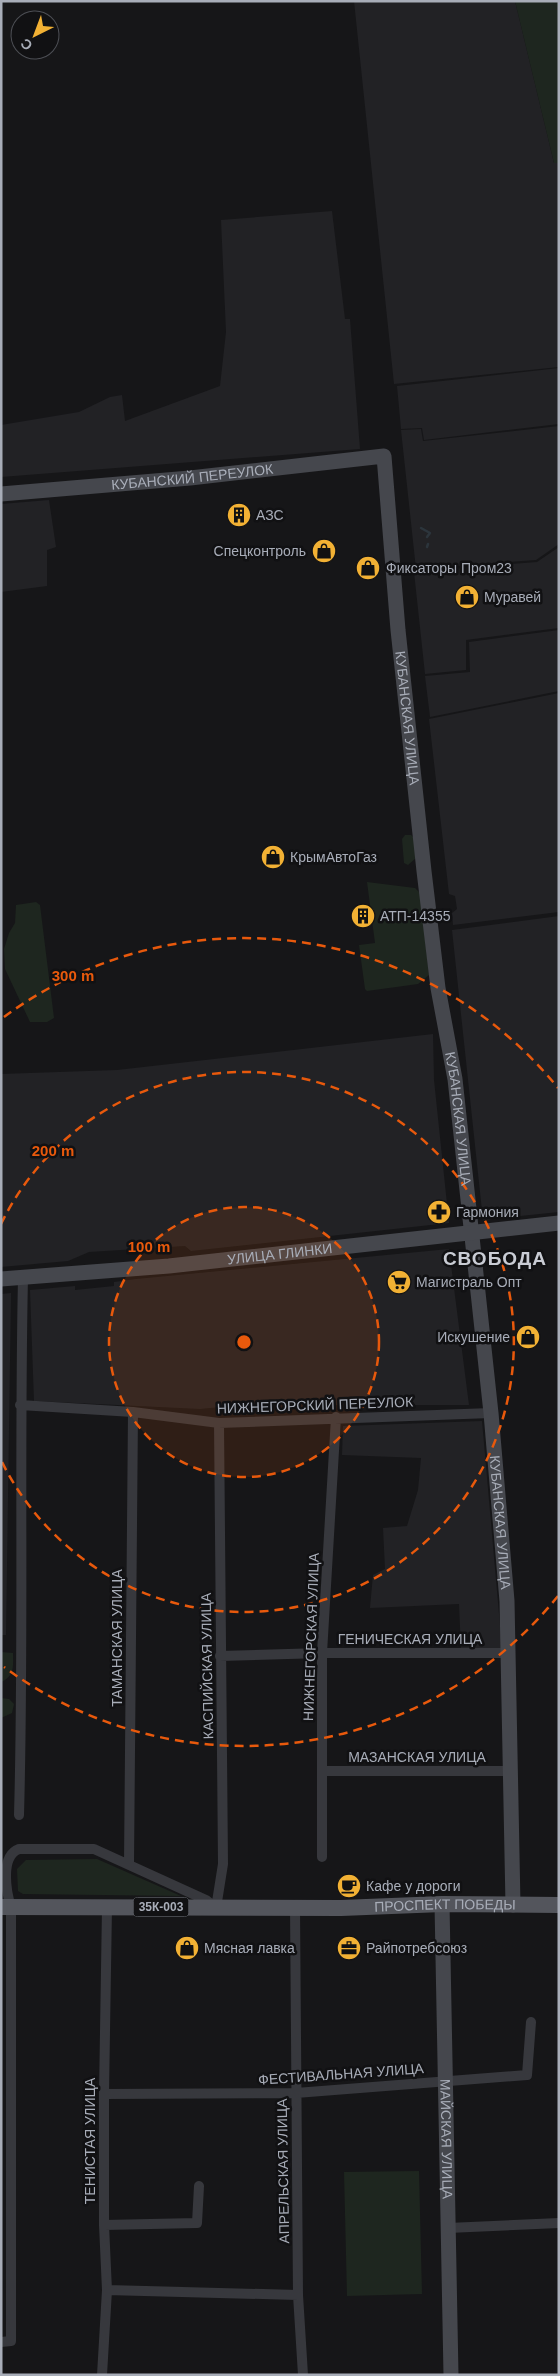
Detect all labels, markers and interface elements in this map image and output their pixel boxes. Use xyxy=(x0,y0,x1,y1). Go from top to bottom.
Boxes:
north arrow xyxy=(10,10,60,60)
text: С xyxy=(17,35,35,54)
street label: КУБАНСКИЙ ПЕРЕУЛОК xyxy=(111,461,275,493)
building icon: АЗС xyxy=(226,502,252,528)
place label: АЗС xyxy=(256,507,284,523)
shop icon: Спецконтроль xyxy=(311,538,337,564)
place label: Спецконтроль xyxy=(214,543,306,559)
shop icon: Фиксаторы Пром23 xyxy=(355,555,381,581)
place label: Фиксаторы Пром23 xyxy=(386,560,512,576)
shop icon: Муравей xyxy=(454,584,480,610)
place label: Муравей xyxy=(484,589,541,605)
street label: КУБАНСКАЯ УЛИЦА xyxy=(392,650,423,786)
shop icon: КрымАвтоГаз xyxy=(260,844,286,870)
place label: КрымАвтоГаз xyxy=(290,849,377,865)
building icon: АТП-14355 xyxy=(350,903,376,929)
place label: АТП-14355 xyxy=(380,908,451,924)
text: 300 m xyxy=(52,967,94,984)
street label: КУБАНСКАЯ УЛИЦА xyxy=(442,1050,474,1187)
text: 200 m xyxy=(32,1142,74,1159)
pharmacy icon: Гармония xyxy=(426,1199,452,1225)
place label: Гармония xyxy=(456,1204,519,1220)
text: 100 m xyxy=(128,1238,170,1255)
street label: УЛИЦА ГЛИНКИ xyxy=(226,1240,333,1268)
district label: СВОБОДА xyxy=(443,1248,547,1269)
supermarket icon: Магистраль Опт xyxy=(386,1269,412,1295)
place label: Магистраль Опт xyxy=(416,1274,522,1290)
shop icon: Искушение xyxy=(515,1324,541,1350)
place label: Искушение xyxy=(437,1329,510,1345)
centre of rings xyxy=(235,1333,253,1351)
street label: НИЖНЕГОРСКИЙ ПЕРЕУЛОК xyxy=(217,1393,414,1416)
street label: КУБАНСКАЯ УЛИЦА xyxy=(487,1455,514,1591)
street label: НИЖНЕГОРСКАЯ УЛИЦА xyxy=(300,1552,322,1721)
street label: ТАМАНСКАЯ УЛИЦА xyxy=(109,1569,125,1707)
street label: КАСПИЙСКАЯ УЛИЦА xyxy=(197,1592,216,1739)
street label: ГЕНИЧЕСКАЯ УЛИЦА xyxy=(338,1631,483,1647)
street label: МАЗАНСКАЯ УЛИЦА xyxy=(348,1749,487,1765)
cafe icon: Кафе у дороги xyxy=(336,1873,362,1899)
place label: Кафе у дороги xyxy=(366,1878,460,1894)
street label: ПРОСПЕКТ ПОБЕДЫ xyxy=(374,1896,516,1915)
road number: 35К-003 xyxy=(134,1898,188,1916)
shop icon: Мясная лавка xyxy=(174,1935,200,1961)
office icon: Райпотребсоюз xyxy=(336,1935,362,1961)
place label: Мясная лавка xyxy=(204,1940,295,1956)
place label: Райпотребсоюз xyxy=(366,1940,467,1956)
street label: ФЕСТИВАЛЬНАЯ УЛИЦА xyxy=(258,2060,425,2088)
street label: ТЕНИСТАЯ УЛИЦА xyxy=(82,2077,98,2204)
street label: МАЙСКАЯ УЛИЦА xyxy=(437,2079,456,2200)
street label: АПРЕЛЬСКАЯ УЛИЦА xyxy=(274,2098,292,2244)

